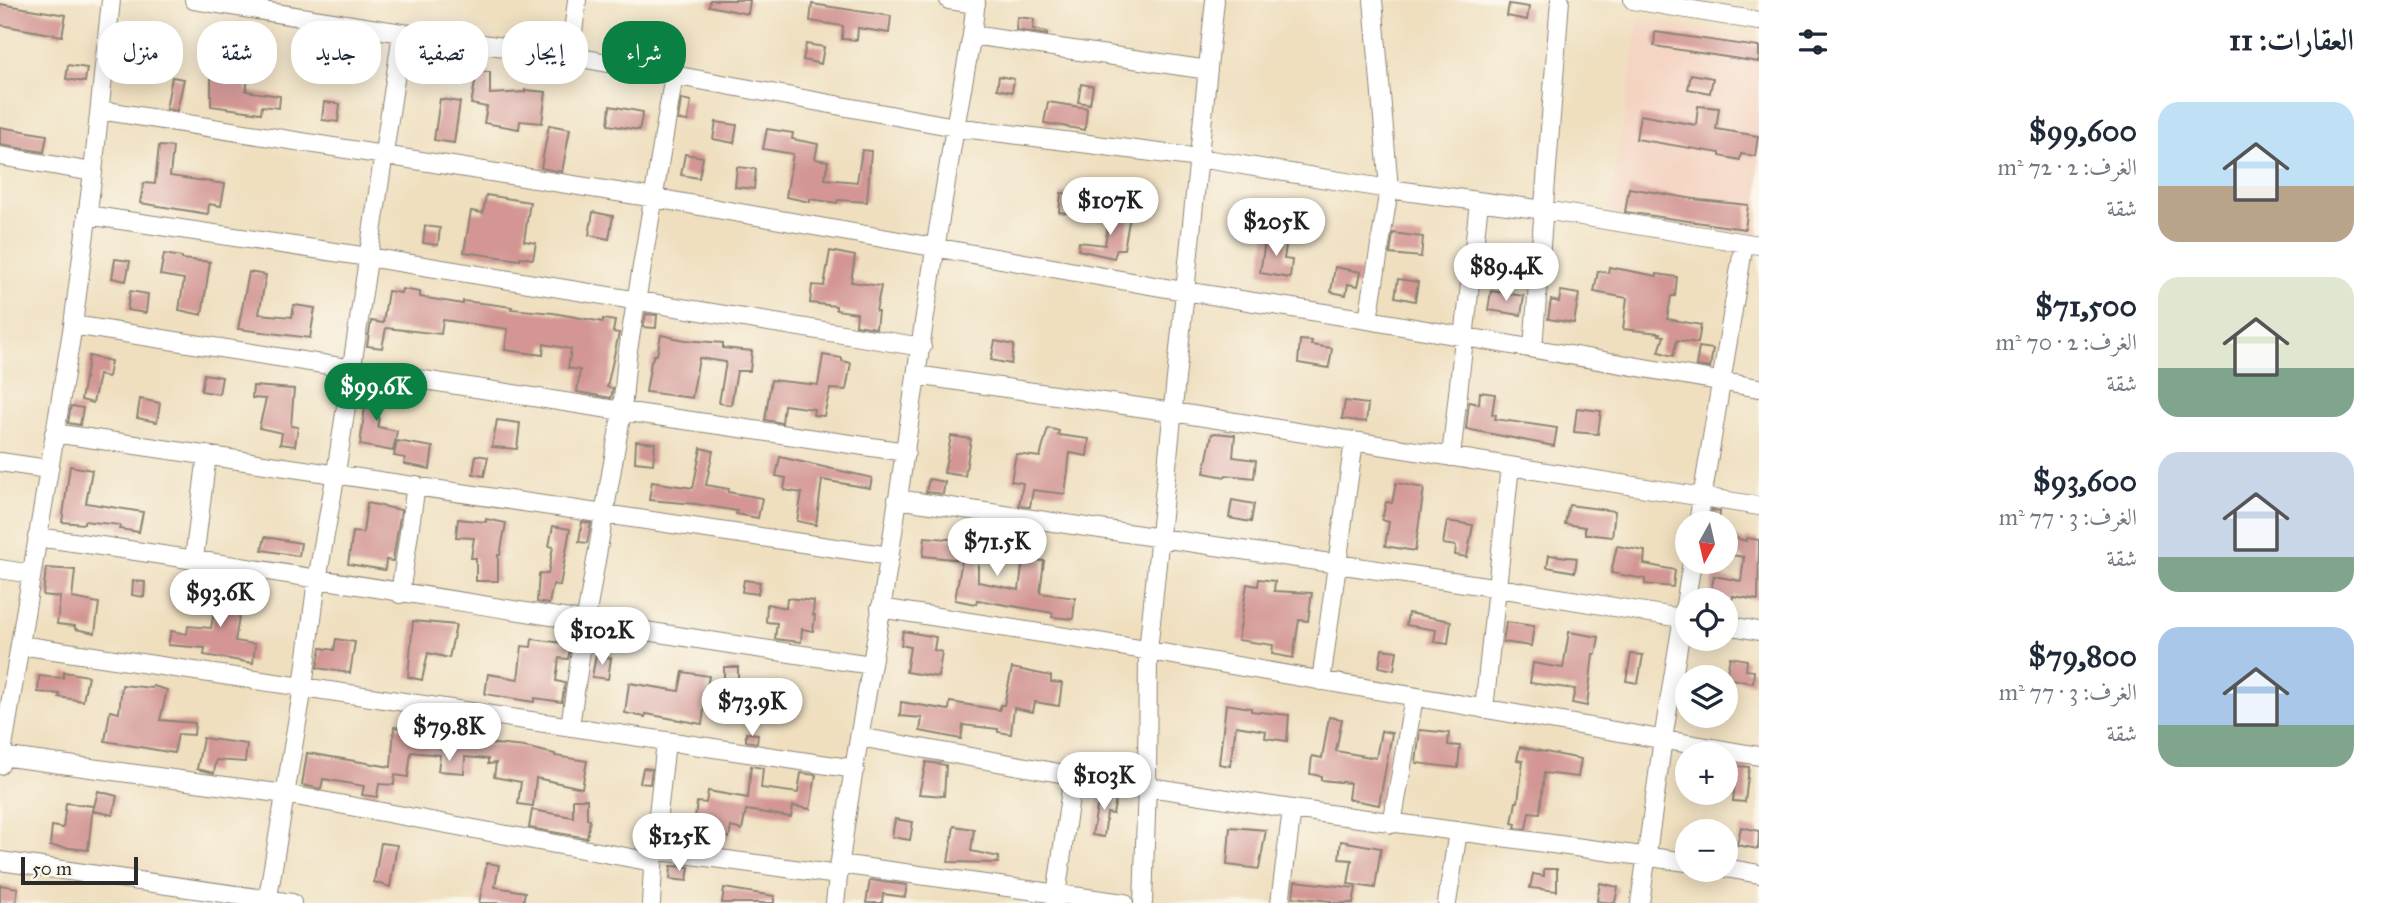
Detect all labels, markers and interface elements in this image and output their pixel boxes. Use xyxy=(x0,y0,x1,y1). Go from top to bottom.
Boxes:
chip: منزل xyxy=(98,21,183,84)
chip: شقة xyxy=(197,21,277,84)
chip: جديد xyxy=(291,21,381,84)
chip: تصفية xyxy=(395,21,488,84)
chip: إيجار xyxy=(502,21,588,84)
chip: شراء xyxy=(602,21,686,84)
text: العقارات: 11 xyxy=(2229,22,2354,58)
icon: filters xyxy=(1794,23,1832,61)
text: $99,600 xyxy=(2029,113,2137,149)
icon: home xyxy=(2214,130,2298,214)
text: الغرف: 2 · 72 m² xyxy=(1997,153,2137,181)
pin: $107K xyxy=(1061,177,1159,237)
text: $107K xyxy=(1078,186,1142,214)
text: شقة xyxy=(2107,194,2137,222)
pin: $205K xyxy=(1227,198,1325,258)
text: $205K xyxy=(1243,207,1309,235)
pin: $89.4K xyxy=(1449,244,1563,303)
text: $89.4K xyxy=(1470,252,1542,280)
text: $71,500 xyxy=(2035,288,2137,324)
icon: home xyxy=(2214,305,2298,389)
text: الغرف: 2 · 70 m² xyxy=(1995,328,2137,356)
pin: $99.6K xyxy=(319,364,433,423)
text: شقة xyxy=(2107,369,2137,397)
text: $99.6K xyxy=(340,372,412,400)
text: $93,600 xyxy=(2033,463,2137,499)
icon: home xyxy=(2214,480,2298,564)
text: الغرف: 3 · 77 m² xyxy=(1999,503,2137,531)
north arrow xyxy=(1675,511,1738,574)
map controls xyxy=(1675,511,1738,882)
pin: $71.5K xyxy=(940,518,1054,578)
text: $71.5K xyxy=(964,527,1030,555)
text: شقة xyxy=(2107,544,2137,572)
pin: $93.6K xyxy=(163,570,277,629)
text: $93.6K xyxy=(186,578,254,606)
button: locate xyxy=(1675,588,1738,651)
pin: $102K xyxy=(553,608,651,667)
text: $102K xyxy=(570,616,634,644)
text: $79,800 xyxy=(2028,638,2137,674)
icon: home xyxy=(2214,655,2298,739)
button: layers xyxy=(1675,665,1738,728)
pin: $73.9K xyxy=(695,678,809,738)
text: الغرف: 3 · 77 m² xyxy=(1999,678,2137,706)
text: $73.9K xyxy=(718,687,786,715)
pin: $79.8K xyxy=(392,704,506,763)
text: $79.8K xyxy=(413,712,485,740)
text: شقة xyxy=(2107,719,2137,747)
button: + xyxy=(1675,742,1738,805)
pin: $103K xyxy=(1055,752,1153,812)
text: $103K xyxy=(1073,761,1135,789)
pin: $125K xyxy=(630,814,728,873)
button: − xyxy=(1675,819,1738,882)
text: $125K xyxy=(648,822,710,850)
scale bar xyxy=(21,854,138,886)
text: 50 m xyxy=(32,857,72,880)

